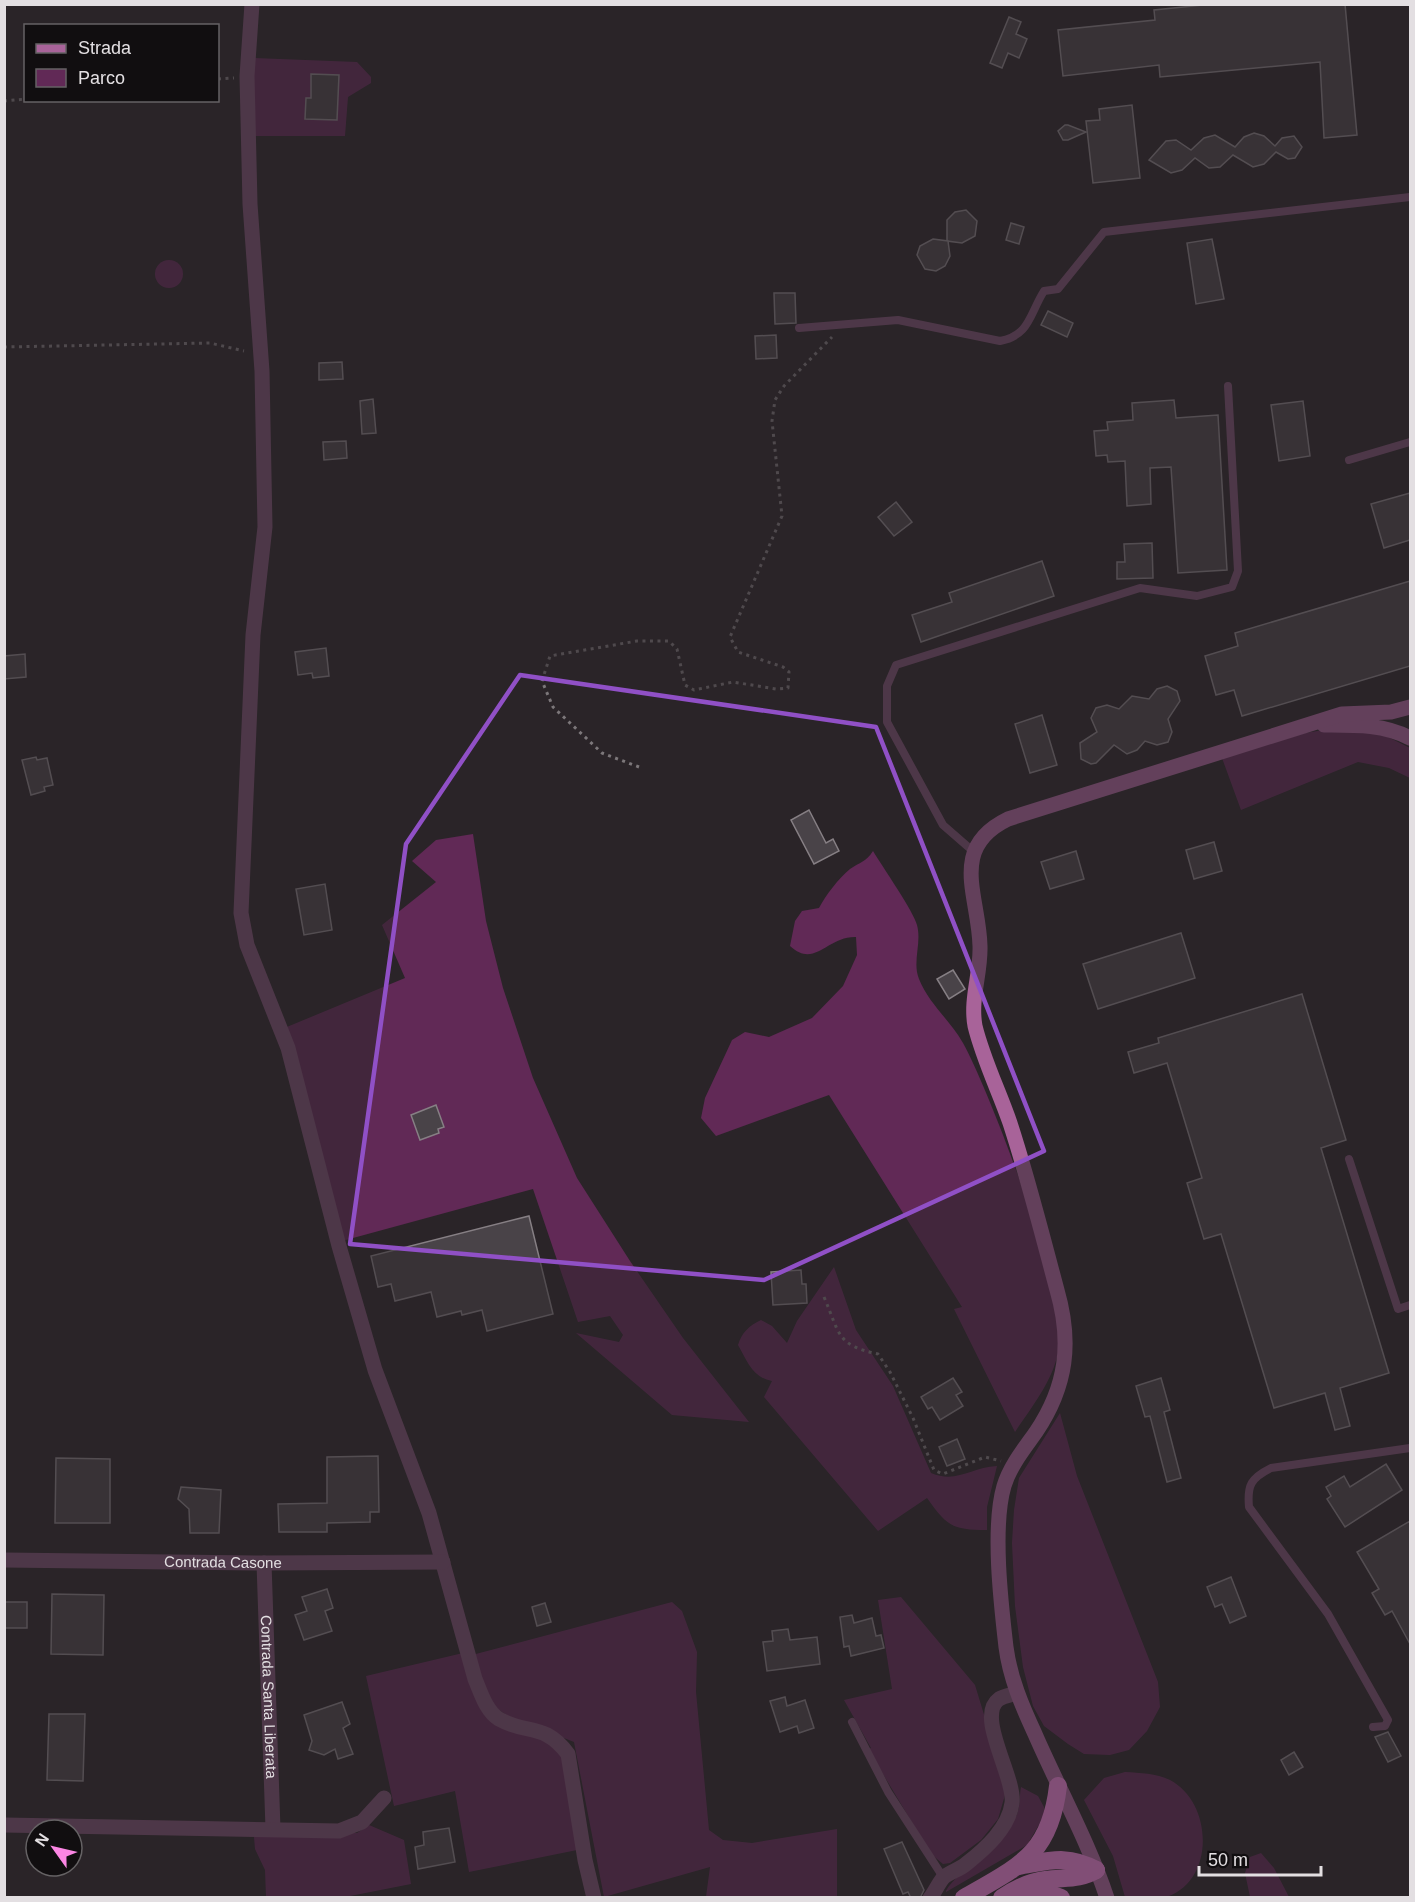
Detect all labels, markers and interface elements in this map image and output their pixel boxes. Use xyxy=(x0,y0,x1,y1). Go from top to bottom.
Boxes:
legend xyxy=(24,24,219,102)
text: Strada xyxy=(78,38,132,58)
text: Parco xyxy=(78,68,125,88)
street label: Contrada Casone xyxy=(164,1553,282,1571)
street label: Contrada Santa Liberata xyxy=(258,1615,280,1780)
north arrow xyxy=(24,1818,84,1878)
text: N xyxy=(32,1830,52,1849)
scale bar xyxy=(1199,1839,1320,1877)
text: 50 m xyxy=(1208,1850,1248,1870)

